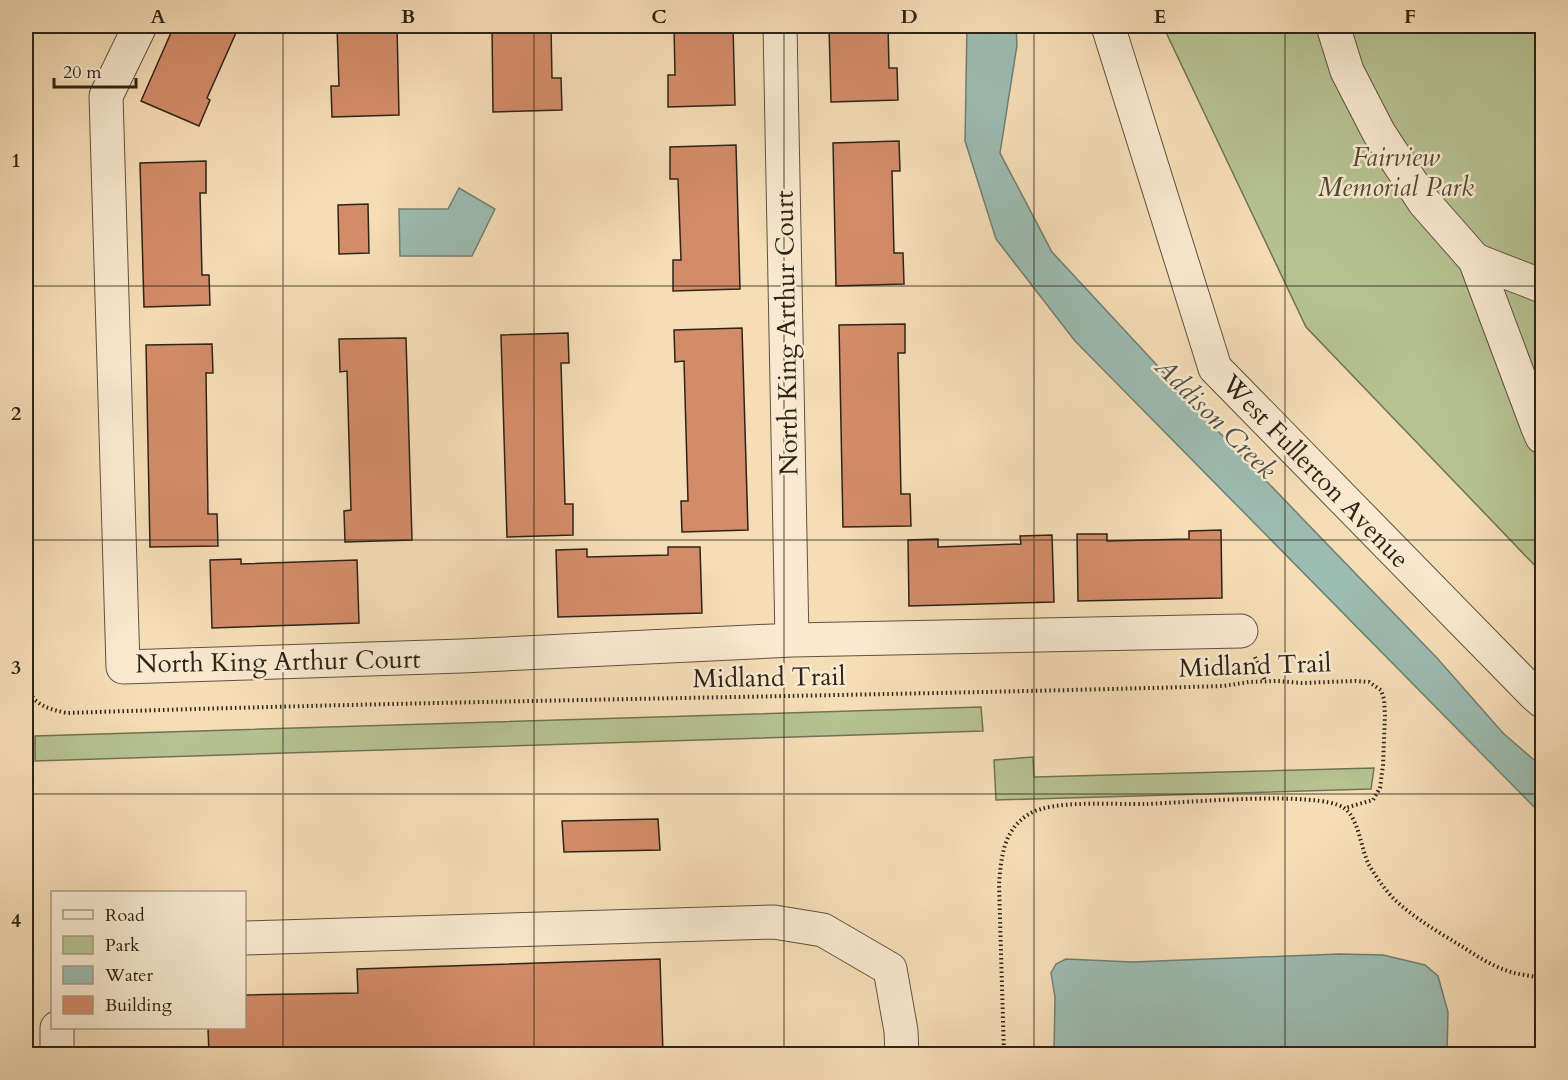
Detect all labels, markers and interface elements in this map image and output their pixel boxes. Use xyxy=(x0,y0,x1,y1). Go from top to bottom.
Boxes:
text: A xyxy=(150,3,166,30)
text: B xyxy=(401,3,415,30)
text: C xyxy=(651,3,667,30)
text: D xyxy=(900,3,918,30)
text: E xyxy=(1154,3,1166,30)
text: F xyxy=(1404,3,1416,30)
scale bar xyxy=(54,51,136,89)
text: 20 m xyxy=(63,60,102,85)
park label: Fairview Memorial Park xyxy=(1318,140,1474,205)
text: 1 xyxy=(11,147,21,174)
street label: North King Arthur Court xyxy=(767,190,806,476)
water label: Addison Creek xyxy=(1146,348,1285,488)
street label: West Fullerton Avenue xyxy=(1213,366,1417,576)
text: 2 xyxy=(11,400,21,427)
street label: North King Arthur Court xyxy=(135,642,421,681)
street label: Midland Trail xyxy=(1178,645,1332,686)
text: 3 xyxy=(11,654,21,681)
street label: Midland Trail xyxy=(692,659,846,696)
legend xyxy=(51,891,246,1029)
text: Road xyxy=(105,903,145,928)
text: 4 xyxy=(11,907,21,934)
text: Park xyxy=(105,933,140,958)
text: Water xyxy=(104,963,154,988)
text: Building xyxy=(105,993,173,1018)

